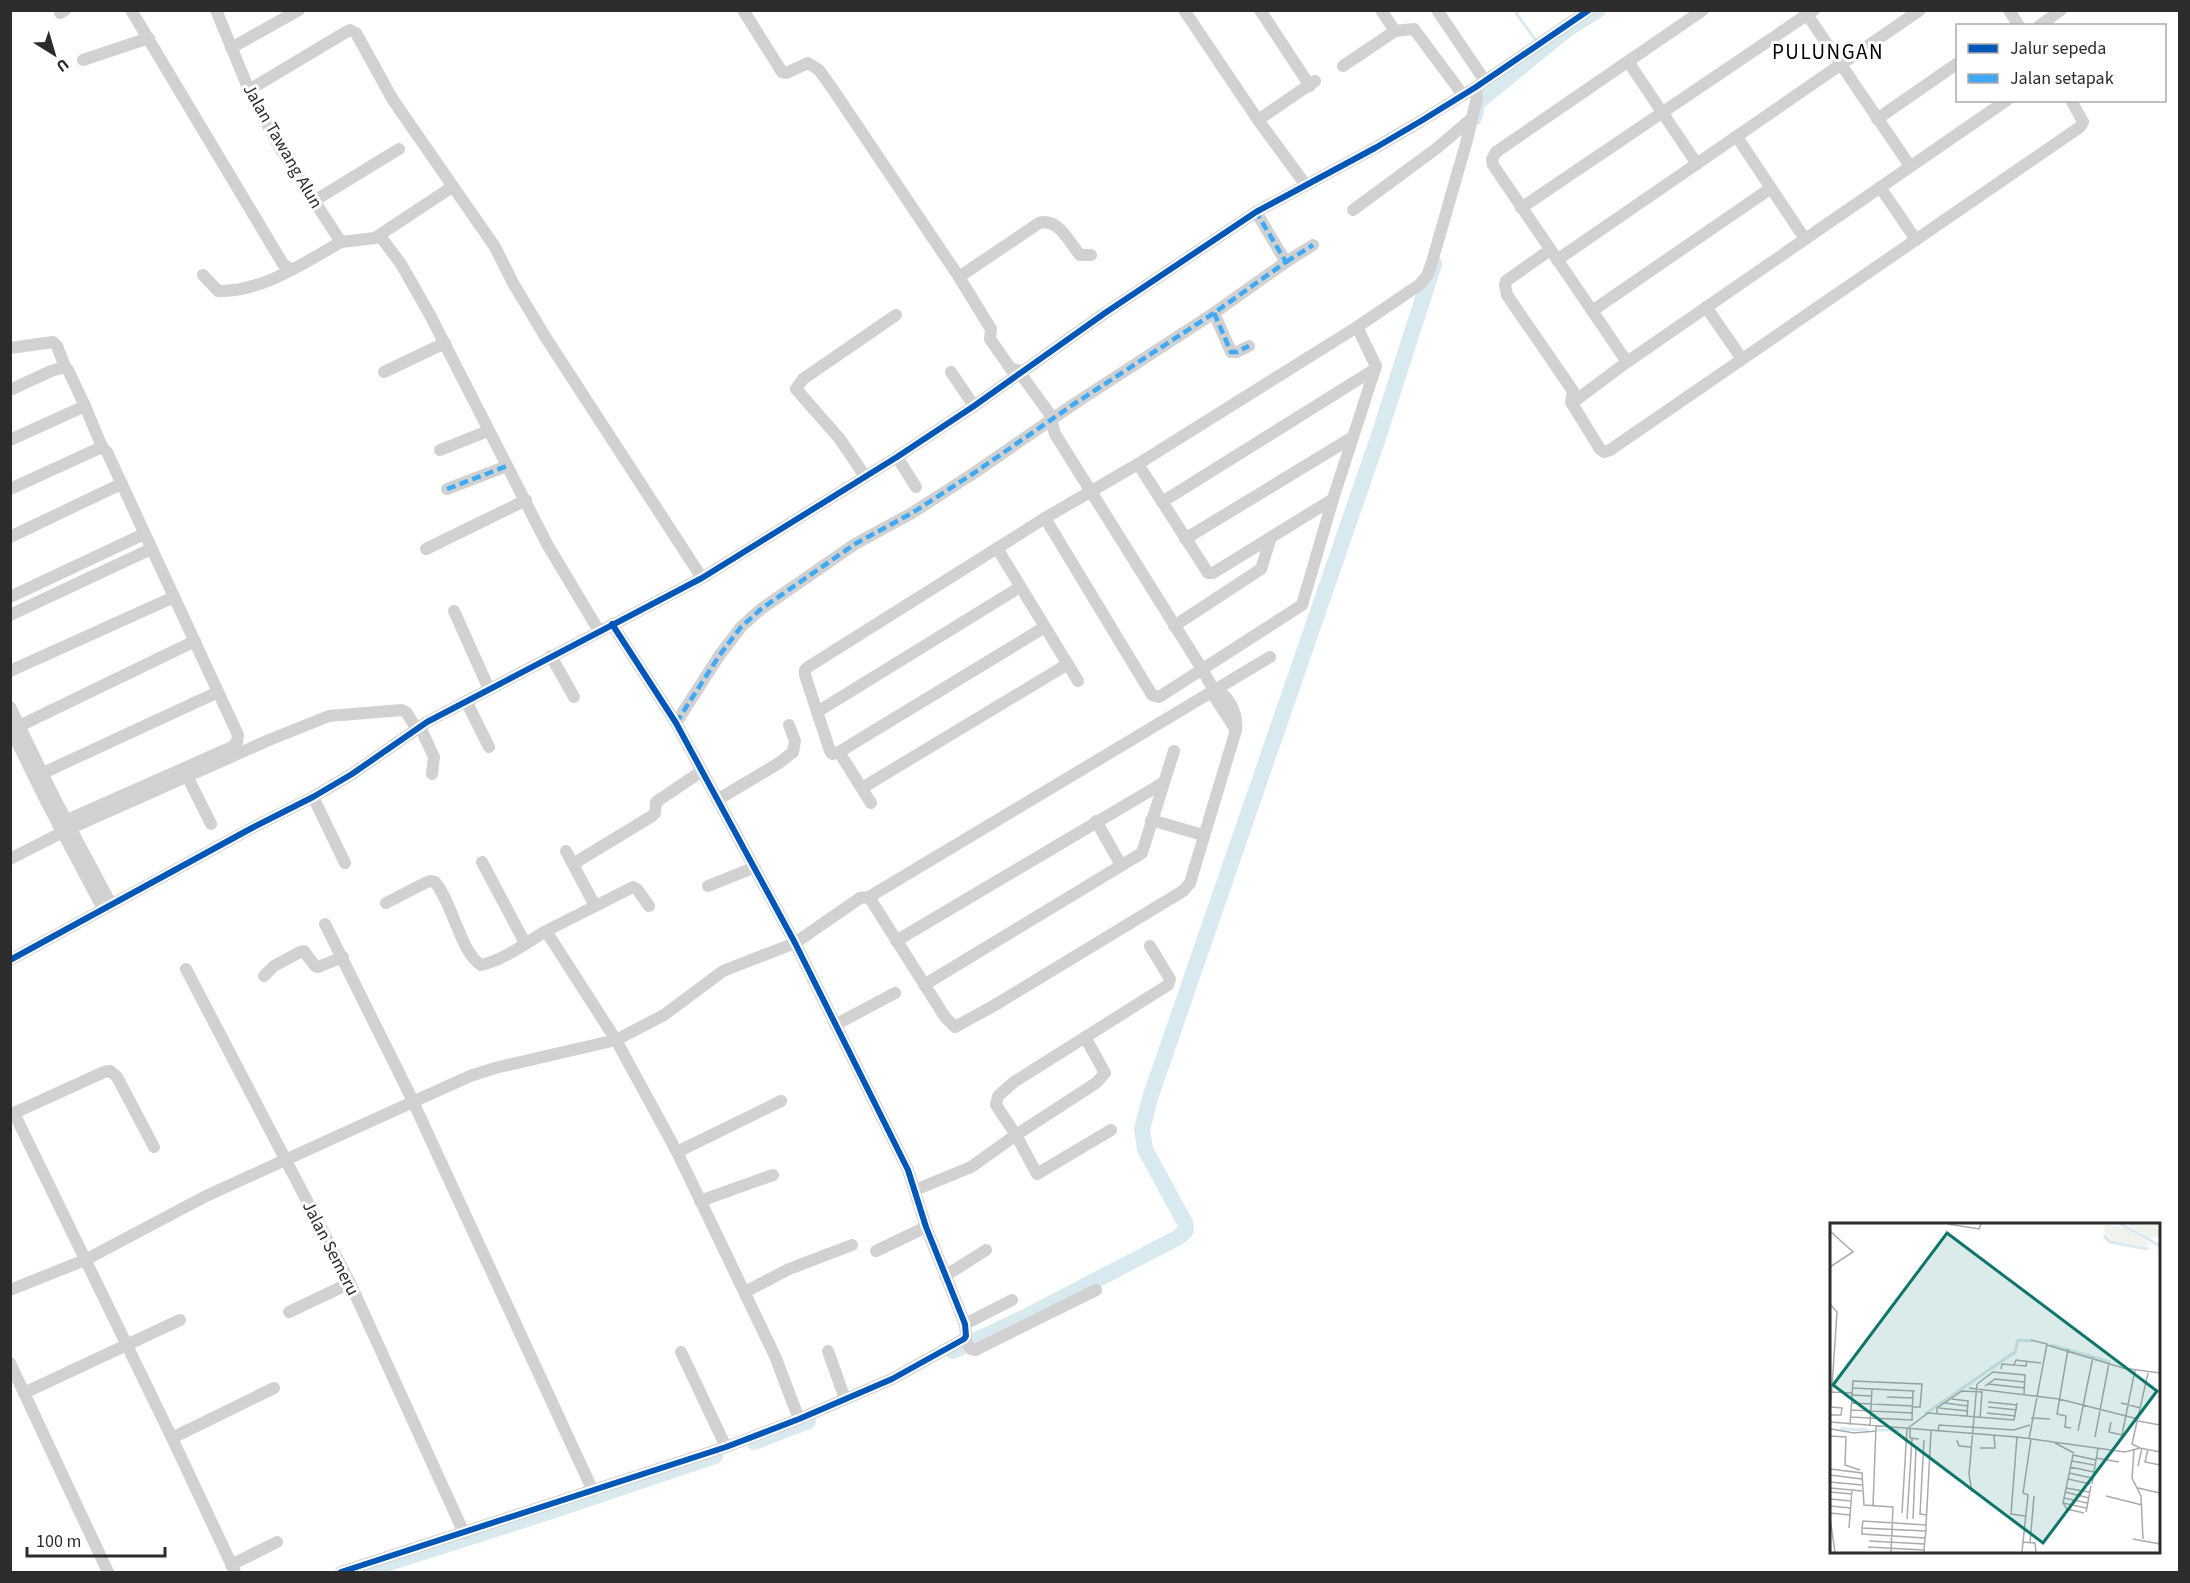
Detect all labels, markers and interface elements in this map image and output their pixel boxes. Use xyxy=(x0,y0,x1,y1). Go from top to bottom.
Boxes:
north arrow xyxy=(24,24,84,84)
legend xyxy=(1956,24,2166,102)
text: Jalur sepeda xyxy=(2010,36,2106,61)
district label: PULUNGAN xyxy=(1772,37,1884,67)
text: U xyxy=(52,53,73,77)
text: Jalan setapak xyxy=(2010,66,2114,91)
street label: Jalan Tawang Alun xyxy=(237,79,329,213)
street label: Jalan Semeru xyxy=(296,1197,365,1300)
inset map xyxy=(1830,1223,2160,1553)
scale bar xyxy=(27,1520,165,1558)
text: 100 m xyxy=(36,1529,81,1554)

